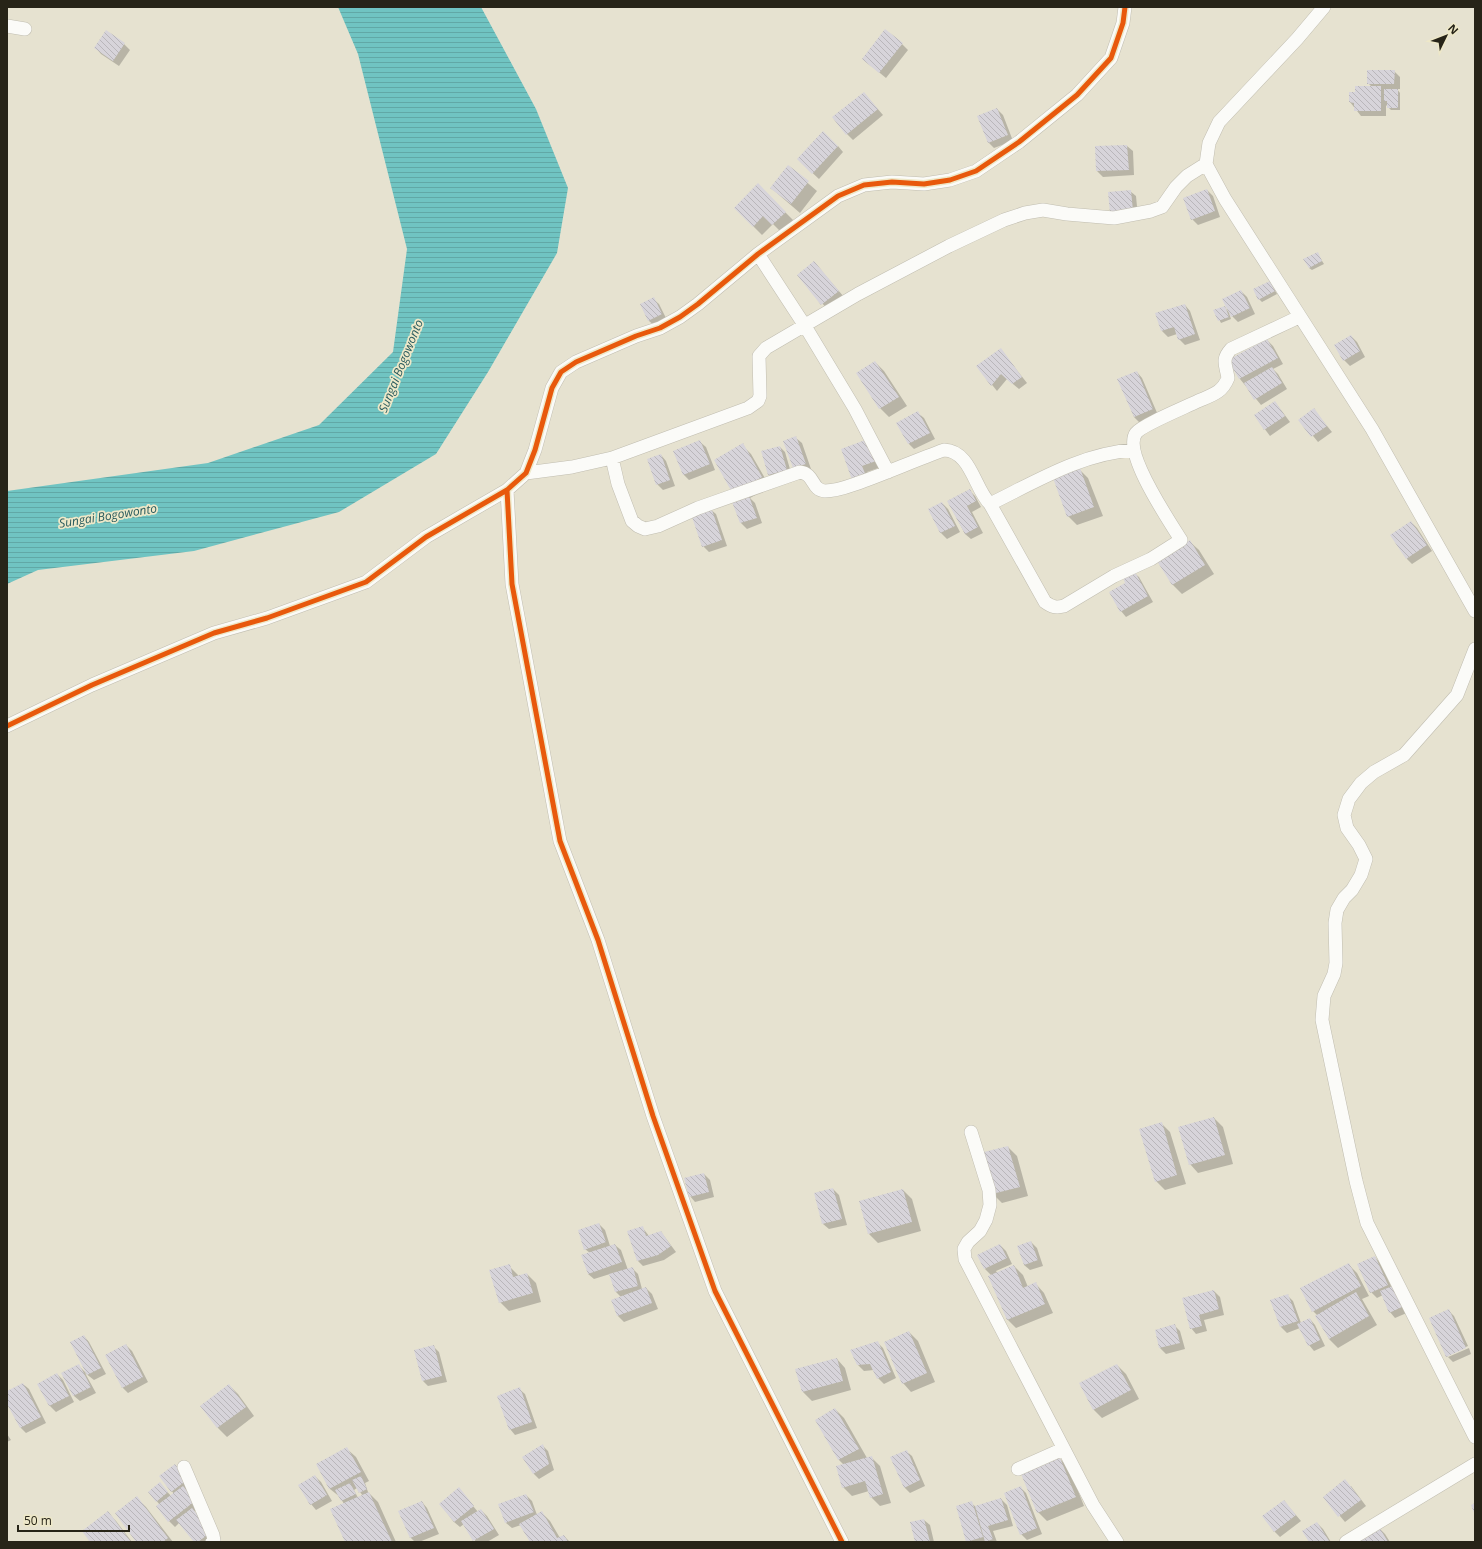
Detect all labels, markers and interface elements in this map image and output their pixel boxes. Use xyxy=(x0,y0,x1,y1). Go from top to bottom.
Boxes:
north arrow xyxy=(1426,16,1466,56)
text: N xyxy=(1445,20,1462,37)
water label: Sungai Bogowonto xyxy=(374,317,427,415)
water label: Sungai Bogowonto xyxy=(58,499,158,532)
scale bar xyxy=(18,1507,129,1533)
text: 50 m xyxy=(24,1512,52,1529)

